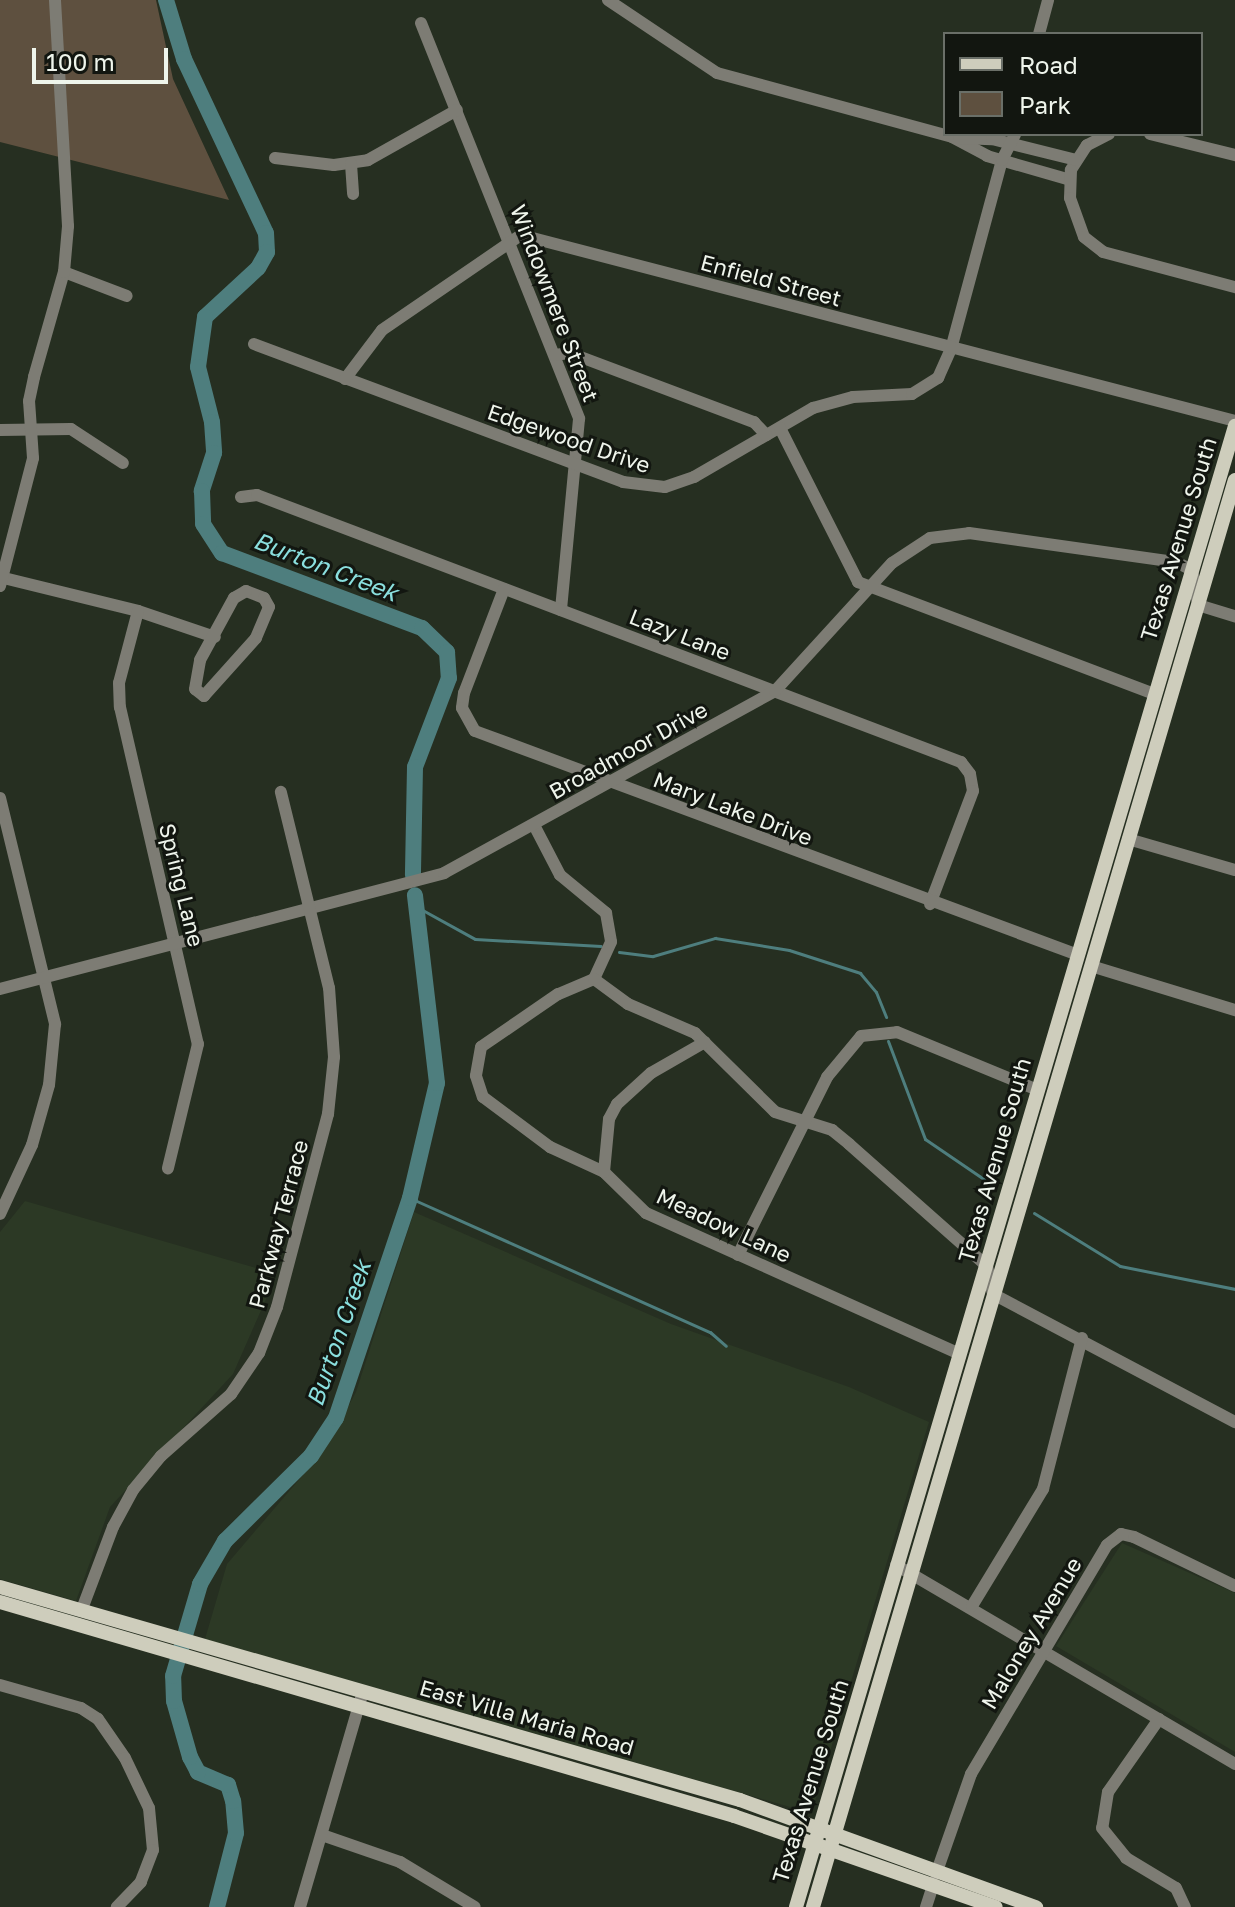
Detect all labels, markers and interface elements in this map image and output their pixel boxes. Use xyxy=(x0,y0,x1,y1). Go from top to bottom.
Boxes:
scale bar xyxy=(36,32,172,82)
legend xyxy=(943,32,1203,136)
text: 100 m xyxy=(46,47,115,76)
text: Road xyxy=(1019,50,1078,79)
text: Park xyxy=(1019,90,1071,119)
street label: Windowmere Street xyxy=(505,201,605,405)
street label: Enfield Street xyxy=(698,249,844,311)
street label: Edgewood Drive xyxy=(484,398,654,478)
street label: Texas Avenue South xyxy=(1134,434,1222,644)
water label: Burton Creek xyxy=(250,525,402,607)
street label: Lazy Lane xyxy=(626,603,734,665)
street label: Broadmoor Drive xyxy=(544,696,712,804)
street label: Mary Lake Drive xyxy=(650,766,816,850)
street label: Spring Lane xyxy=(154,821,210,949)
street label: Texas Avenue South xyxy=(952,1055,1036,1265)
street label: Parkway Terrace xyxy=(243,1137,313,1311)
street label: Meadow Lane xyxy=(653,1182,795,1268)
water label: Burton Creek xyxy=(300,1256,376,1410)
street label: Maloney Avenue xyxy=(975,1552,1087,1714)
street label: East Villa Maria Road xyxy=(417,1674,637,1760)
street label: Texas Avenue South xyxy=(766,1676,854,1886)

